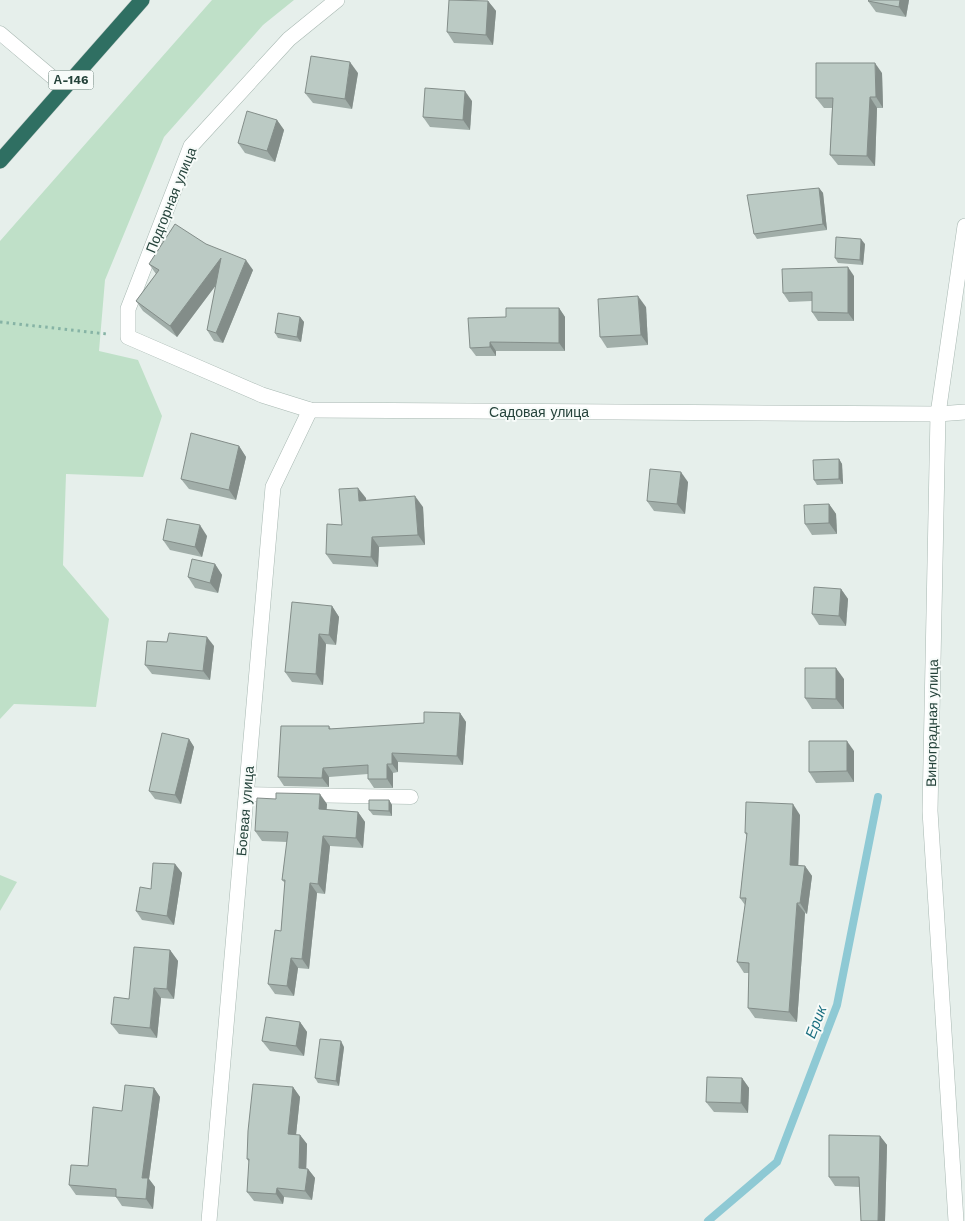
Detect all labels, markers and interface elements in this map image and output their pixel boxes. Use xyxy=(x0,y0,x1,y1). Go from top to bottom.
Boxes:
road number: А-146 xyxy=(48,70,94,90)
street label: Подгорная улица xyxy=(143,145,200,255)
street label: Садовая улица xyxy=(489,404,589,420)
street label: Виноградная улица xyxy=(923,659,941,787)
street label: Боевая улица xyxy=(233,765,257,857)
water label: Ерик xyxy=(802,1002,831,1041)

